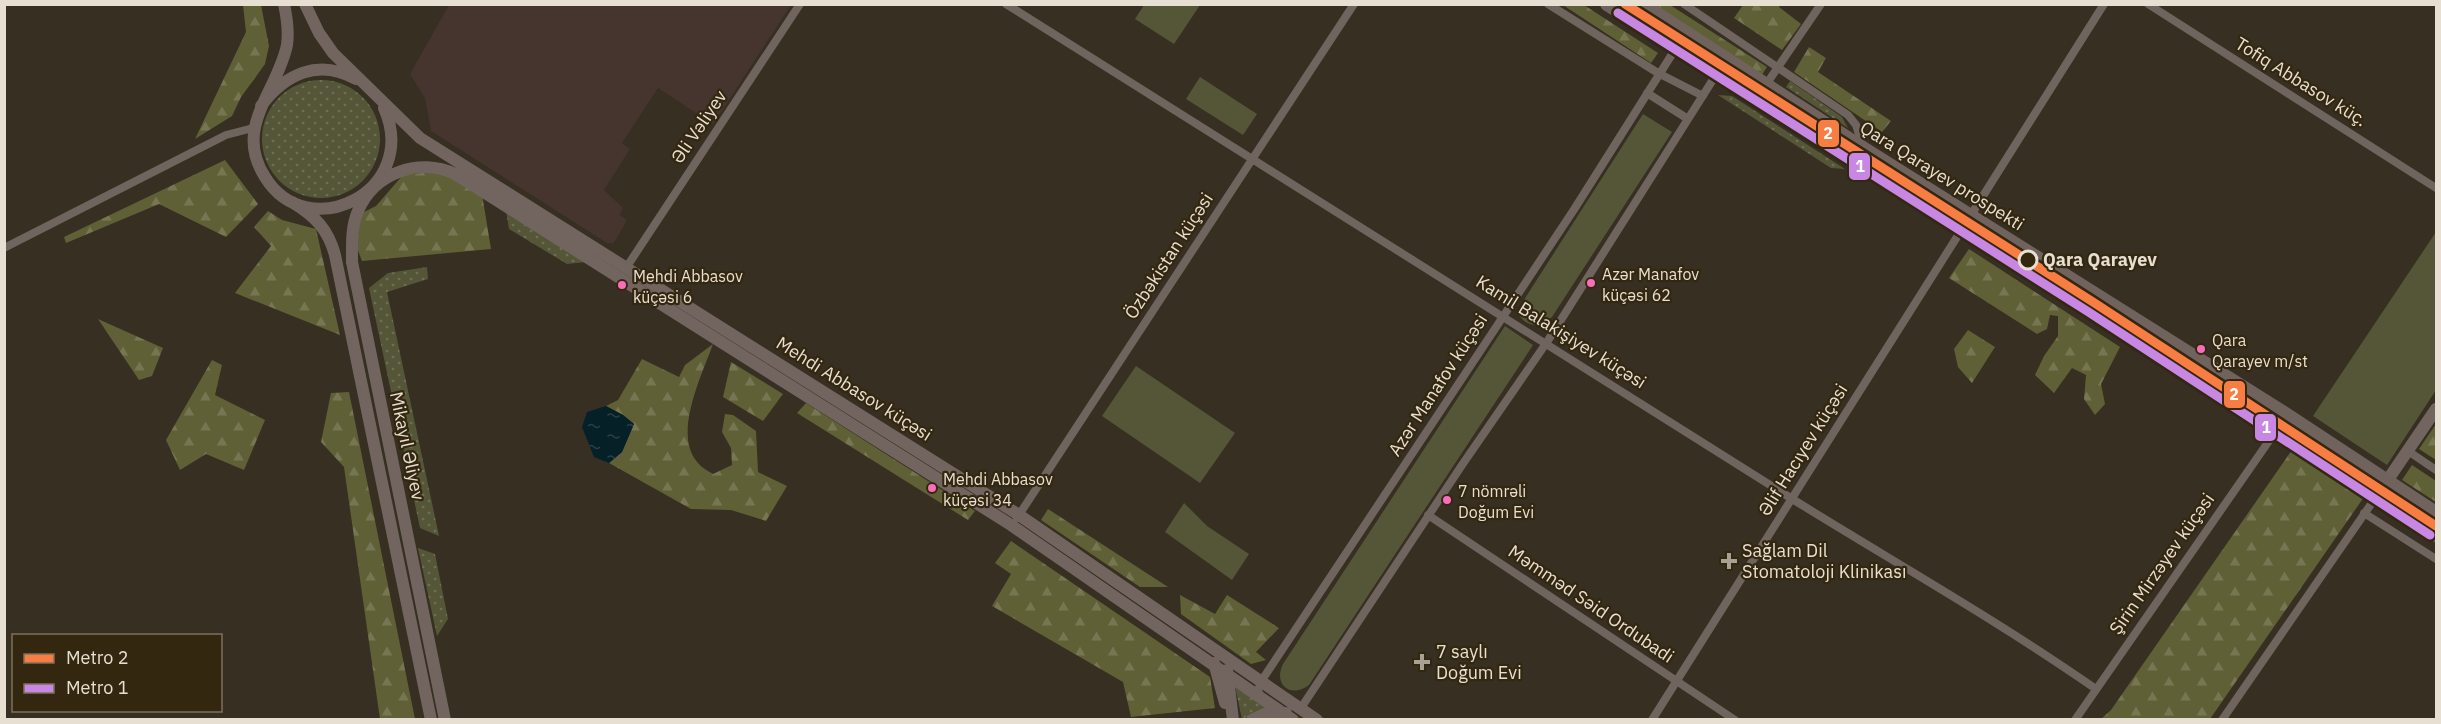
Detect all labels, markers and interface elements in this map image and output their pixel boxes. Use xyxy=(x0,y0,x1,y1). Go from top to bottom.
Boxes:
street label: Tofiq Abbasov küç. xyxy=(2231,32,2372,131)
street label: Əli Vəliyev xyxy=(666,86,732,168)
street label: Qara Qarayev prospekti xyxy=(1856,116,2029,235)
line badge: 2 xyxy=(1817,119,1840,148)
text: 2 xyxy=(1823,123,1833,143)
line badge: 1 xyxy=(1848,152,1871,181)
text: 1 xyxy=(1855,156,1865,176)
street label: Özbəkistan küçəsi xyxy=(1119,188,1218,323)
place label: Qara Qarayev xyxy=(2043,248,2157,271)
marker: Qara Qarayev xyxy=(2018,250,2038,270)
place label: Azər Manafov küçəsi 62 xyxy=(1602,264,1699,305)
place label: Mehdi Abbasov küçəsi 6 xyxy=(633,266,743,307)
street label: Kamil Balakişiyev küçəsi xyxy=(1472,270,1651,393)
marker: Azər Manafov küçəsi 62 xyxy=(1585,277,1597,289)
marker: Mehdi Abbasov küçəsi 6 xyxy=(616,279,628,291)
street label: Azər Manafov küçəsi xyxy=(1383,309,1492,460)
place label: Qara Qarayev m/st xyxy=(2212,330,2308,371)
street label: Mehdi Abbasov küçəsi xyxy=(772,331,936,446)
marker: Qara Qarayev m/st xyxy=(2195,343,2207,355)
street label: Əlif Hacıyev küçəsi xyxy=(1753,379,1852,520)
line badge: 2 xyxy=(2223,380,2246,409)
text: 2 xyxy=(2229,384,2239,404)
street label: Mikayıl Əliyev xyxy=(385,390,430,502)
line badge: 1 xyxy=(2254,413,2277,442)
text: 1 xyxy=(2261,417,2271,437)
place label: Mehdi Abbasov küçəsi 34 xyxy=(943,469,1053,510)
place label: 7 nömrəli Doğum Evi xyxy=(1458,481,1534,522)
marker: Mehdi Abbasov küçəsi 34 xyxy=(926,482,938,494)
street label: Şirin Mirzəyev küçəsi xyxy=(2104,488,2219,639)
marker: 7 nömrəli Doğum Evi xyxy=(1441,494,1453,506)
place label: Sağlam Dil Stomatoloji Klinikası xyxy=(1742,539,1906,583)
street label: Məmməd Səid Ordubadi xyxy=(1504,540,1679,668)
marker: Sağlam Dil Stomatoloji Klinikası xyxy=(1720,552,1738,570)
legend xyxy=(12,634,222,712)
place label: 7 saylı Doğum Evi xyxy=(1436,640,1522,684)
text: Metro 2 xyxy=(66,646,128,669)
marker: 7 saylı Doğum Evi xyxy=(1413,653,1431,671)
text: Metro 1 xyxy=(66,676,128,699)

